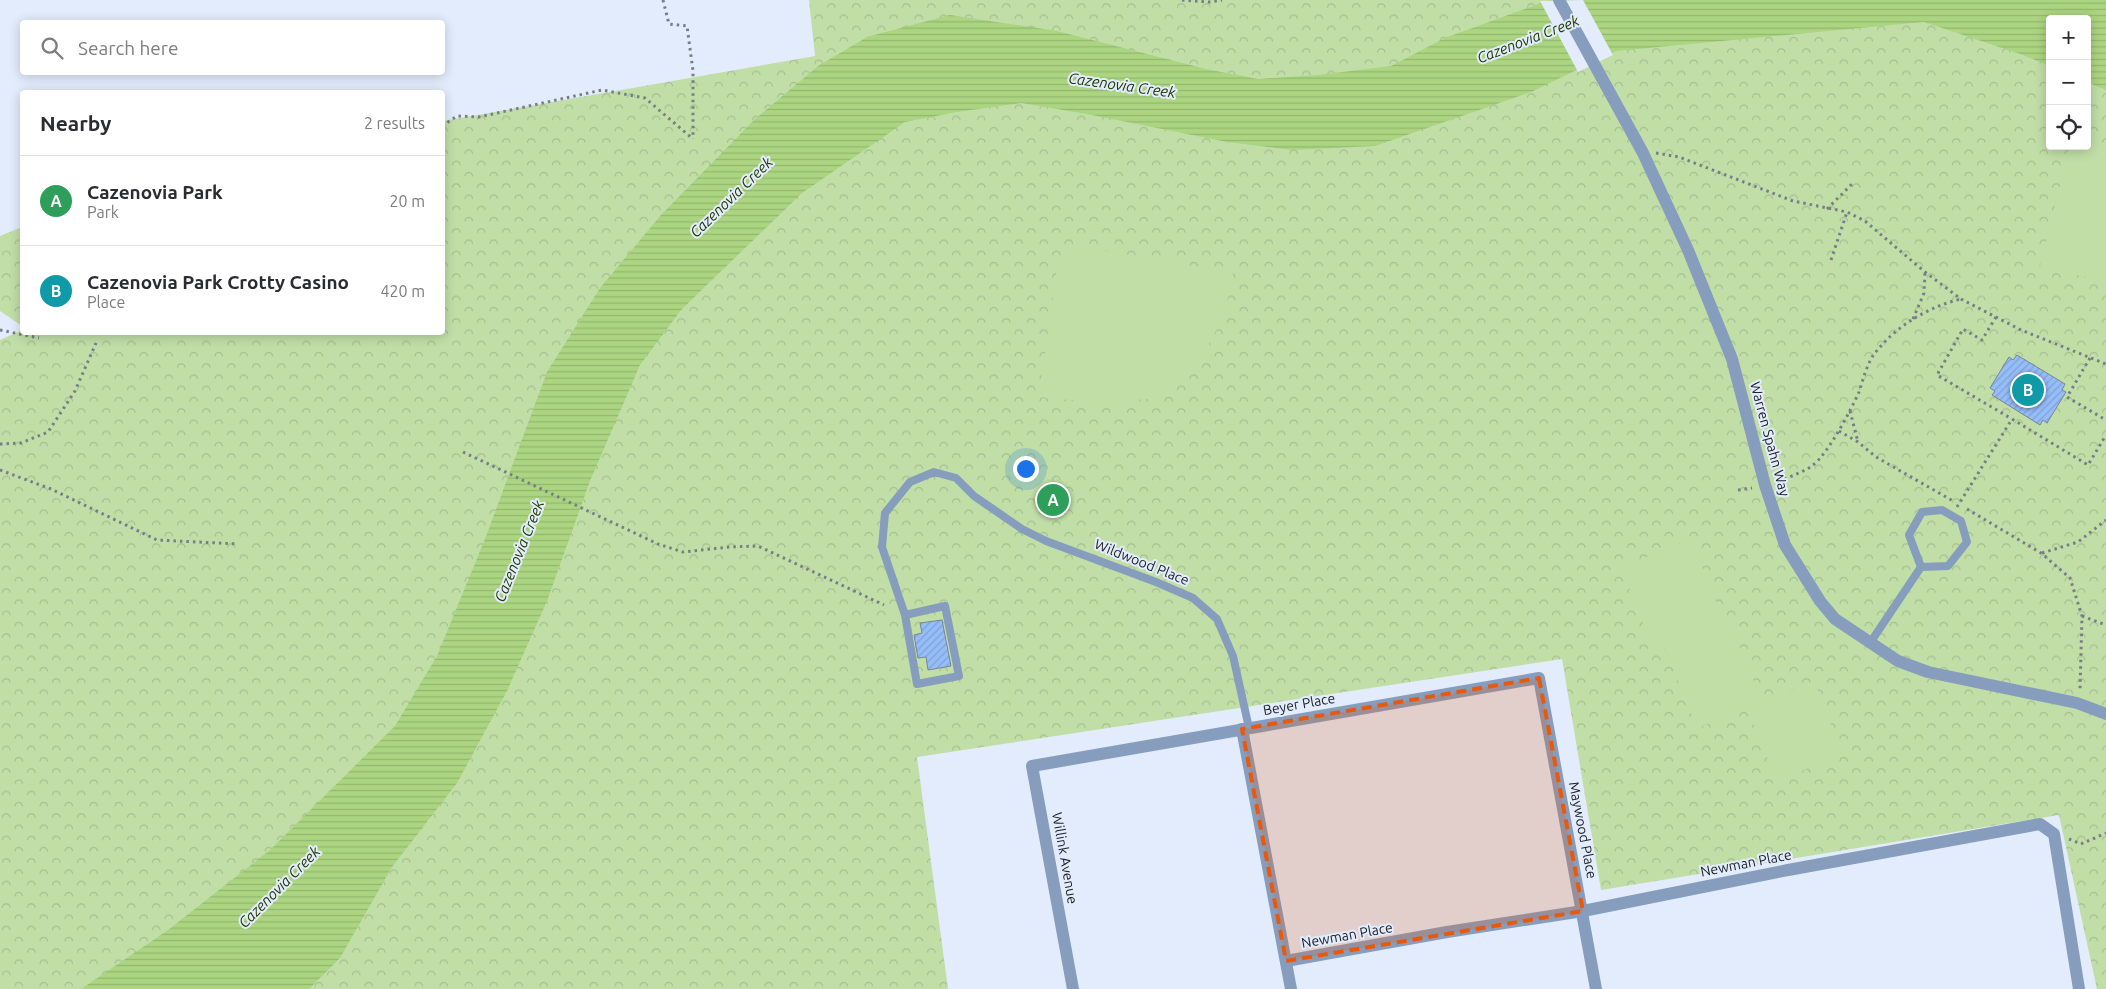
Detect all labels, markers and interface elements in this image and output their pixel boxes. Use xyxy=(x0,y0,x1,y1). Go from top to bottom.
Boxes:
water label: Cazenovia Creek xyxy=(1474,12,1582,66)
map controls xyxy=(2046,15,2091,150)
button: + xyxy=(2046,15,2091,60)
search box xyxy=(20,20,445,75)
icon: search xyxy=(38,34,66,62)
text: Search here xyxy=(78,37,178,59)
button: − xyxy=(2046,60,2091,105)
water label: Cazenovia Creek xyxy=(1067,69,1177,101)
button: locate xyxy=(2046,105,2091,150)
text: Nearby xyxy=(40,111,111,135)
text: 2 results xyxy=(364,114,425,132)
water label: Cazenovia Creek xyxy=(686,153,776,241)
text: Cazenovia Park xyxy=(87,181,223,203)
text: A xyxy=(50,192,62,210)
text: 20 m xyxy=(389,192,425,210)
text: Park xyxy=(87,203,119,221)
text: Cazenovia Park Crotty Casino xyxy=(87,271,349,293)
text: B xyxy=(51,282,61,300)
text: 420 m xyxy=(380,282,425,300)
text: Place xyxy=(87,293,125,311)
pin: B xyxy=(2012,371,2044,409)
street label: Warren Spahn Way xyxy=(1747,380,1793,498)
your location xyxy=(1013,456,1039,482)
pin: A xyxy=(1037,481,1069,519)
water label: Cazenovia Creek xyxy=(491,497,547,604)
street label: Wildwood Place xyxy=(1092,536,1192,588)
street label: Beyer Place xyxy=(1262,690,1336,718)
street label: Maywood Place xyxy=(1566,780,1600,880)
street label: Willink Avenue xyxy=(1049,811,1081,905)
water label: Cazenovia Creek xyxy=(235,843,323,931)
street label: Newman Place xyxy=(1699,846,1793,880)
street label: Newman Place xyxy=(1300,919,1394,951)

